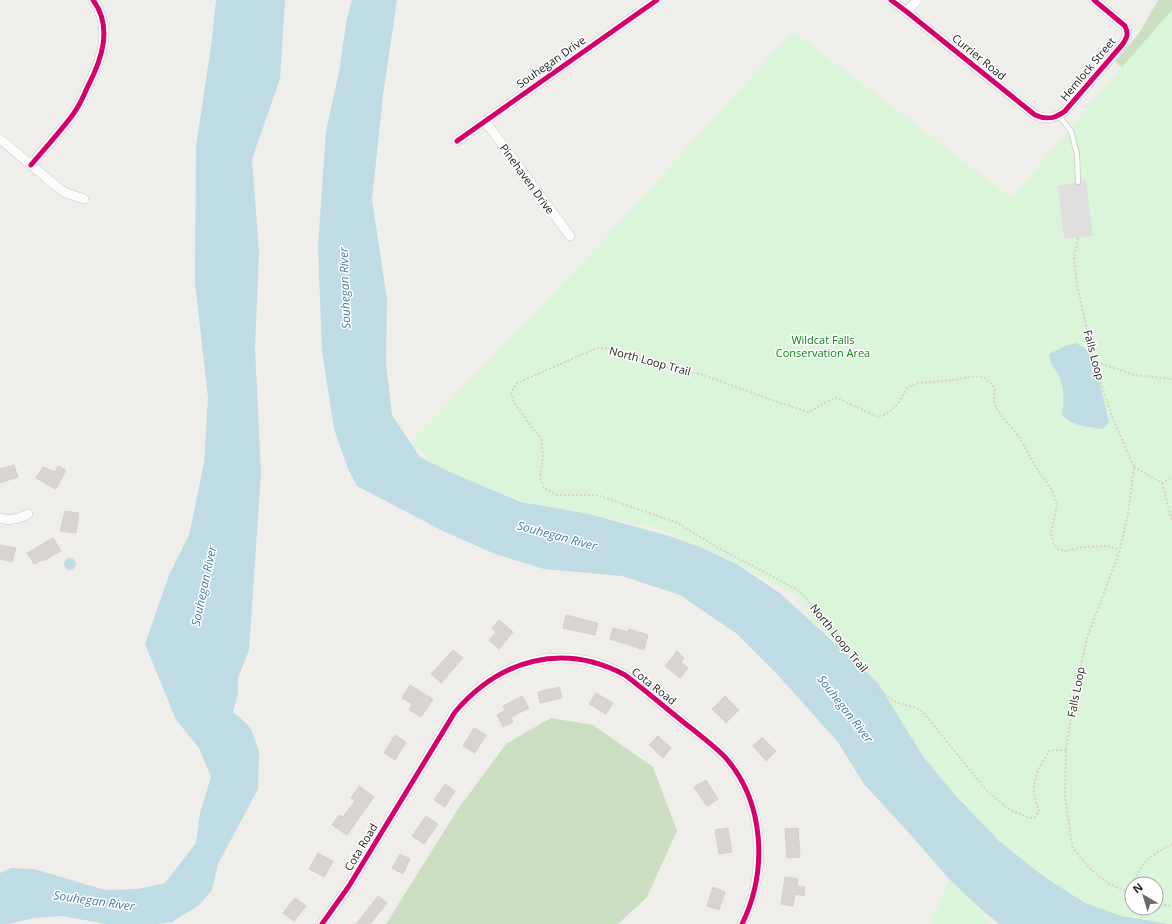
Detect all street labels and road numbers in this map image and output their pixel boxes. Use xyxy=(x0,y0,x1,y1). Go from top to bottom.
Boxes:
street label: Currier Road xyxy=(949,30,1009,83)
street label: Souhegan Drive xyxy=(513,32,588,91)
street label: Hemlock Street xyxy=(1057,34,1119,104)
street label: Pinehaven Drive xyxy=(497,141,558,217)
street label: Falls Loop xyxy=(1081,328,1108,382)
street label: North Loop Trail xyxy=(608,342,692,379)
street label: North Loop Trail xyxy=(807,600,872,675)
street label: Cota Road xyxy=(629,663,680,708)
street label: Falls Loop xyxy=(1063,665,1088,718)
street label: Cota Road xyxy=(341,820,381,873)

